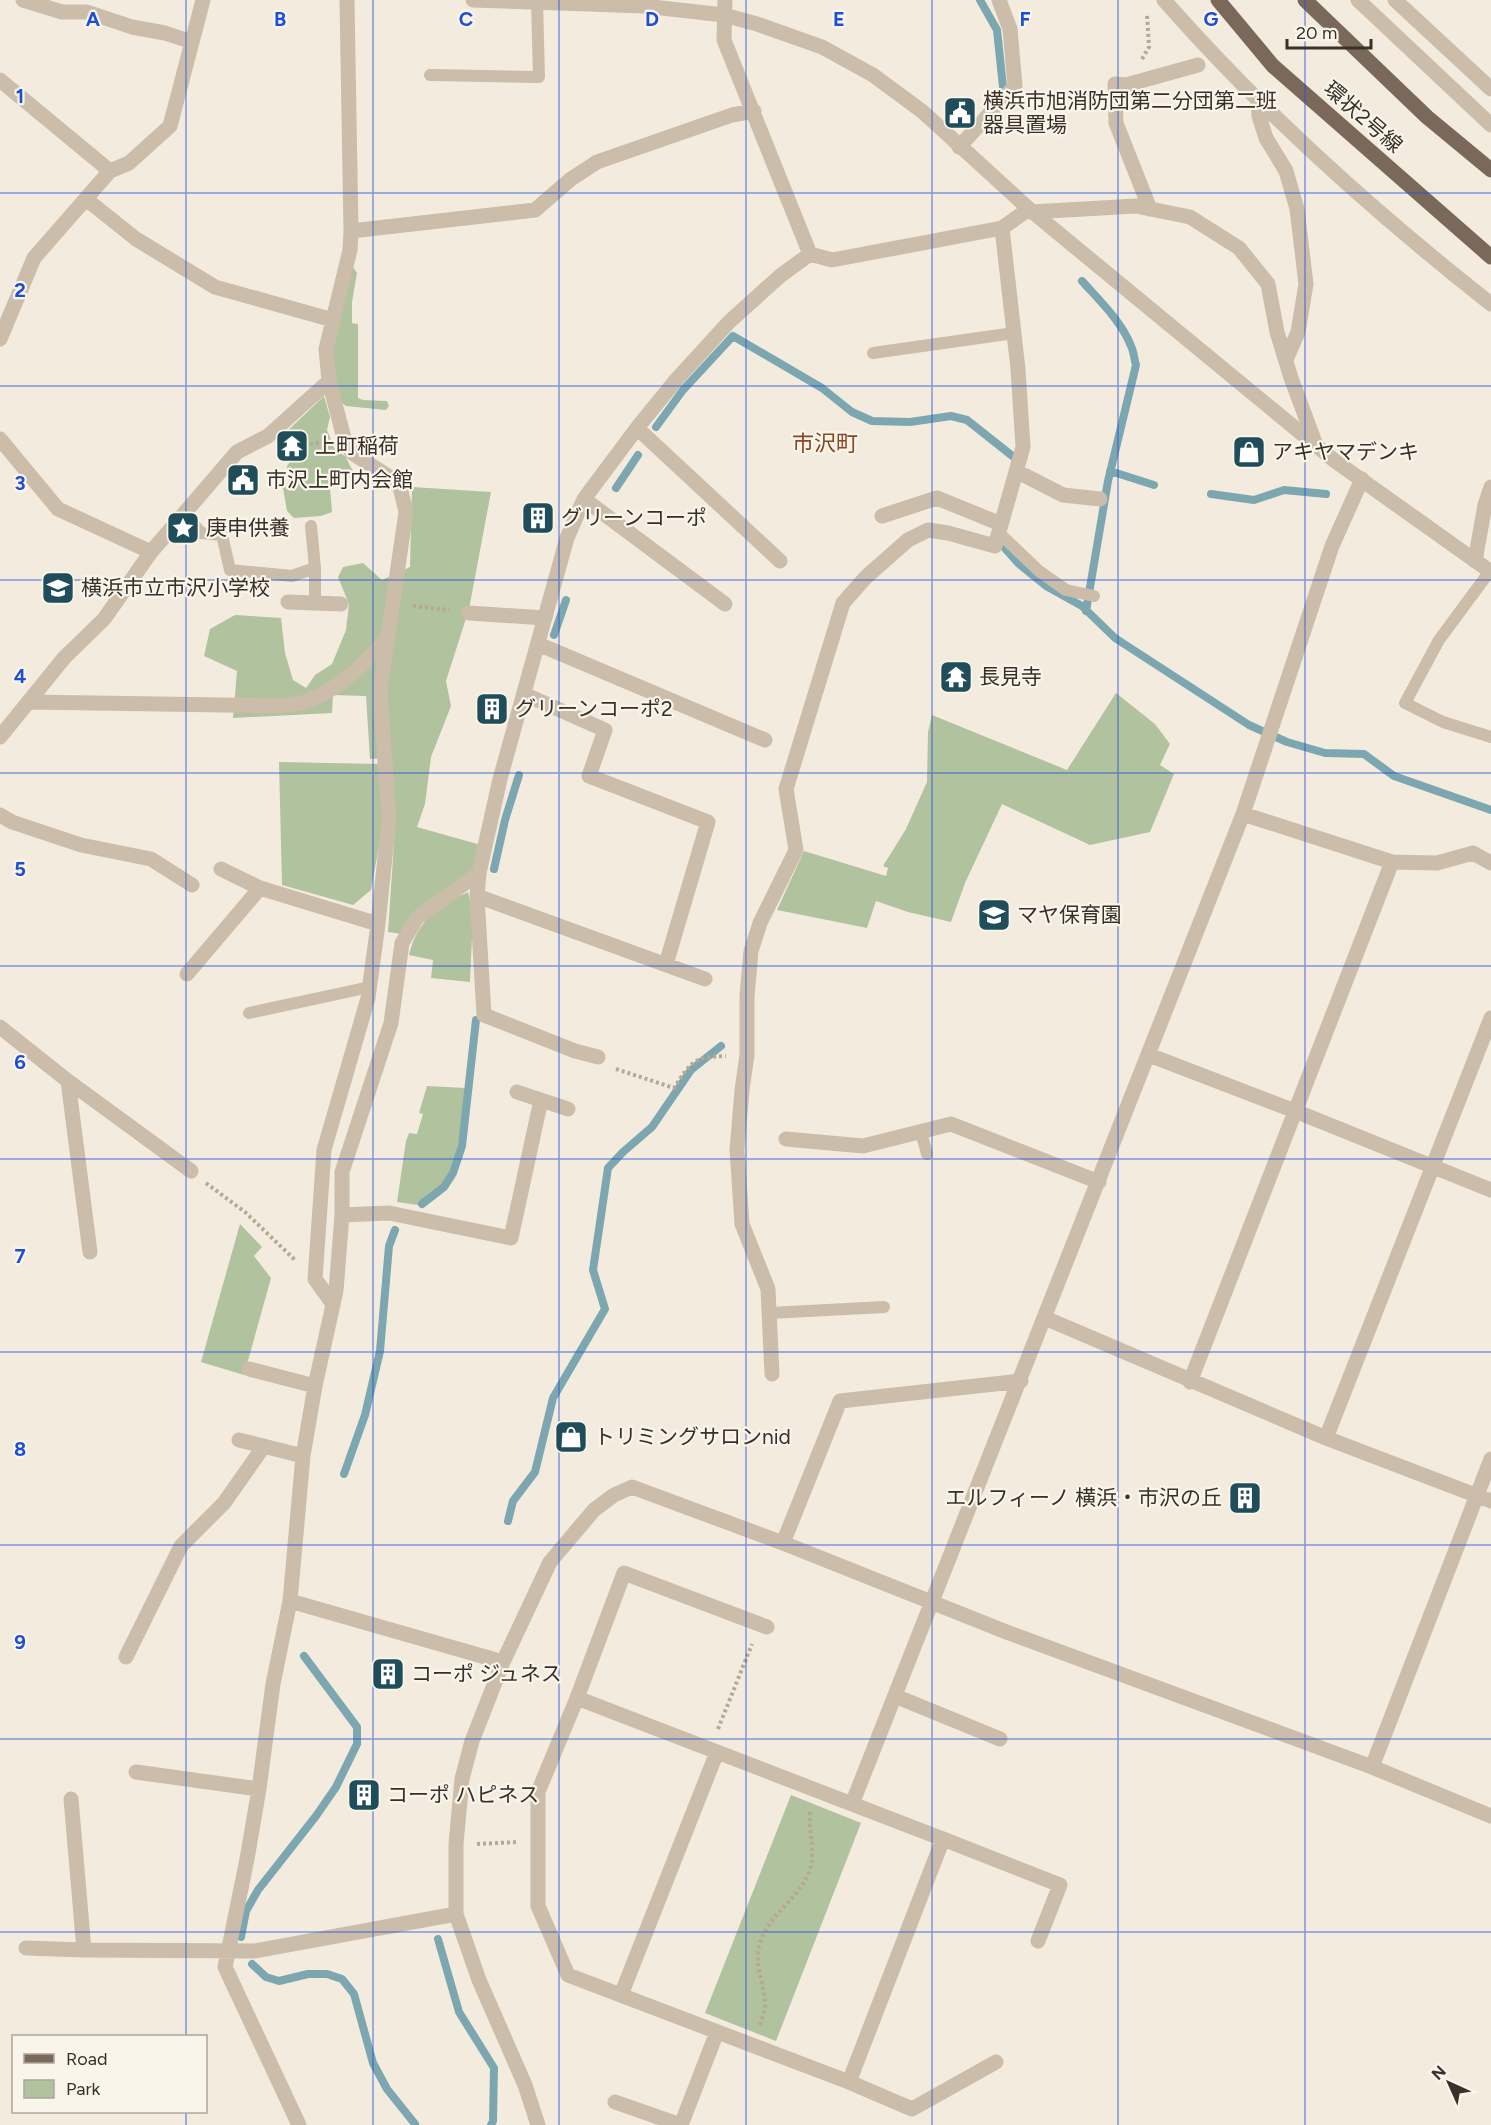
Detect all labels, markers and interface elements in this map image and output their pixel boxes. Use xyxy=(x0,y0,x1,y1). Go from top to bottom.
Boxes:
text: A xyxy=(86,7,101,31)
text: B xyxy=(274,7,286,31)
text: C xyxy=(459,7,473,31)
text: D xyxy=(645,7,659,31)
text: E xyxy=(833,7,845,31)
text: F xyxy=(1019,7,1031,31)
text: G xyxy=(1204,7,1219,31)
scale bar xyxy=(1287,12,1371,50)
text: 20 m xyxy=(1296,22,1337,44)
street label: 環状2号線 xyxy=(1319,76,1408,157)
text: 1 xyxy=(16,84,24,108)
place label: 横浜市旭消防団第二分団第二班 器具置場 xyxy=(983,88,1277,137)
public building icon: 横浜市旭消防団第二分団第二班 器具置場 xyxy=(942,95,978,131)
text: 2 xyxy=(14,278,26,302)
temple icon: 上町稲荷 xyxy=(274,428,310,464)
district label: 市沢町 xyxy=(792,430,858,457)
place label: 上町稲荷 xyxy=(315,433,399,458)
shop icon: アキヤマデンキ xyxy=(1231,434,1267,470)
place label: アキヤマデンキ xyxy=(1272,439,1419,464)
public building icon: 市沢上町内会館 xyxy=(225,462,261,498)
place label: 市沢上町内会館 xyxy=(266,467,413,492)
text: 3 xyxy=(14,471,26,495)
building icon: グリーンコーポ xyxy=(520,500,556,536)
place label: グリーンコーポ xyxy=(561,505,707,530)
place icon: 庚申供養 xyxy=(165,510,201,546)
place label: 庚申供養 xyxy=(206,515,290,540)
school or university icon: 横浜市立市沢小学校 xyxy=(40,570,76,606)
place label: 横浜市立市沢小学校 xyxy=(81,575,270,600)
temple icon: 長見寺 xyxy=(938,659,974,695)
text: 4 xyxy=(14,664,27,688)
place label: 長見寺 xyxy=(979,664,1042,689)
building icon: グリーンコーポ2 xyxy=(474,691,510,727)
place label: グリーンコーポ2 xyxy=(515,696,673,721)
text: 5 xyxy=(14,857,26,881)
school or university icon: マヤ保育園 xyxy=(976,897,1012,933)
place label: マヤ保育園 xyxy=(1017,902,1122,927)
text: 6 xyxy=(14,1050,26,1074)
text: 7 xyxy=(14,1244,26,1268)
shop icon: トリミングサロンnid xyxy=(553,1419,589,1455)
place label: トリミングサロンnid xyxy=(594,1424,791,1449)
text: 8 xyxy=(14,1437,26,1461)
building icon: エルフィーノ 横浜・市沢の丘 xyxy=(1227,1480,1263,1516)
place label: エルフィーノ 横浜・市沢の丘 xyxy=(945,1485,1222,1510)
text: 9 xyxy=(14,1630,26,1654)
building icon: コーポ ジュネス xyxy=(370,1656,406,1692)
place label: コーポ ジュネス xyxy=(411,1661,562,1686)
building icon: コーポ ハピネス xyxy=(346,1777,382,1813)
place label: コーポ ハピネス xyxy=(387,1782,539,1807)
legend xyxy=(12,2035,207,2113)
text: Road xyxy=(66,2048,107,2070)
north arrow xyxy=(1419,2053,1479,2113)
text: N xyxy=(1428,2062,1450,2084)
text: Park xyxy=(66,2078,101,2100)

